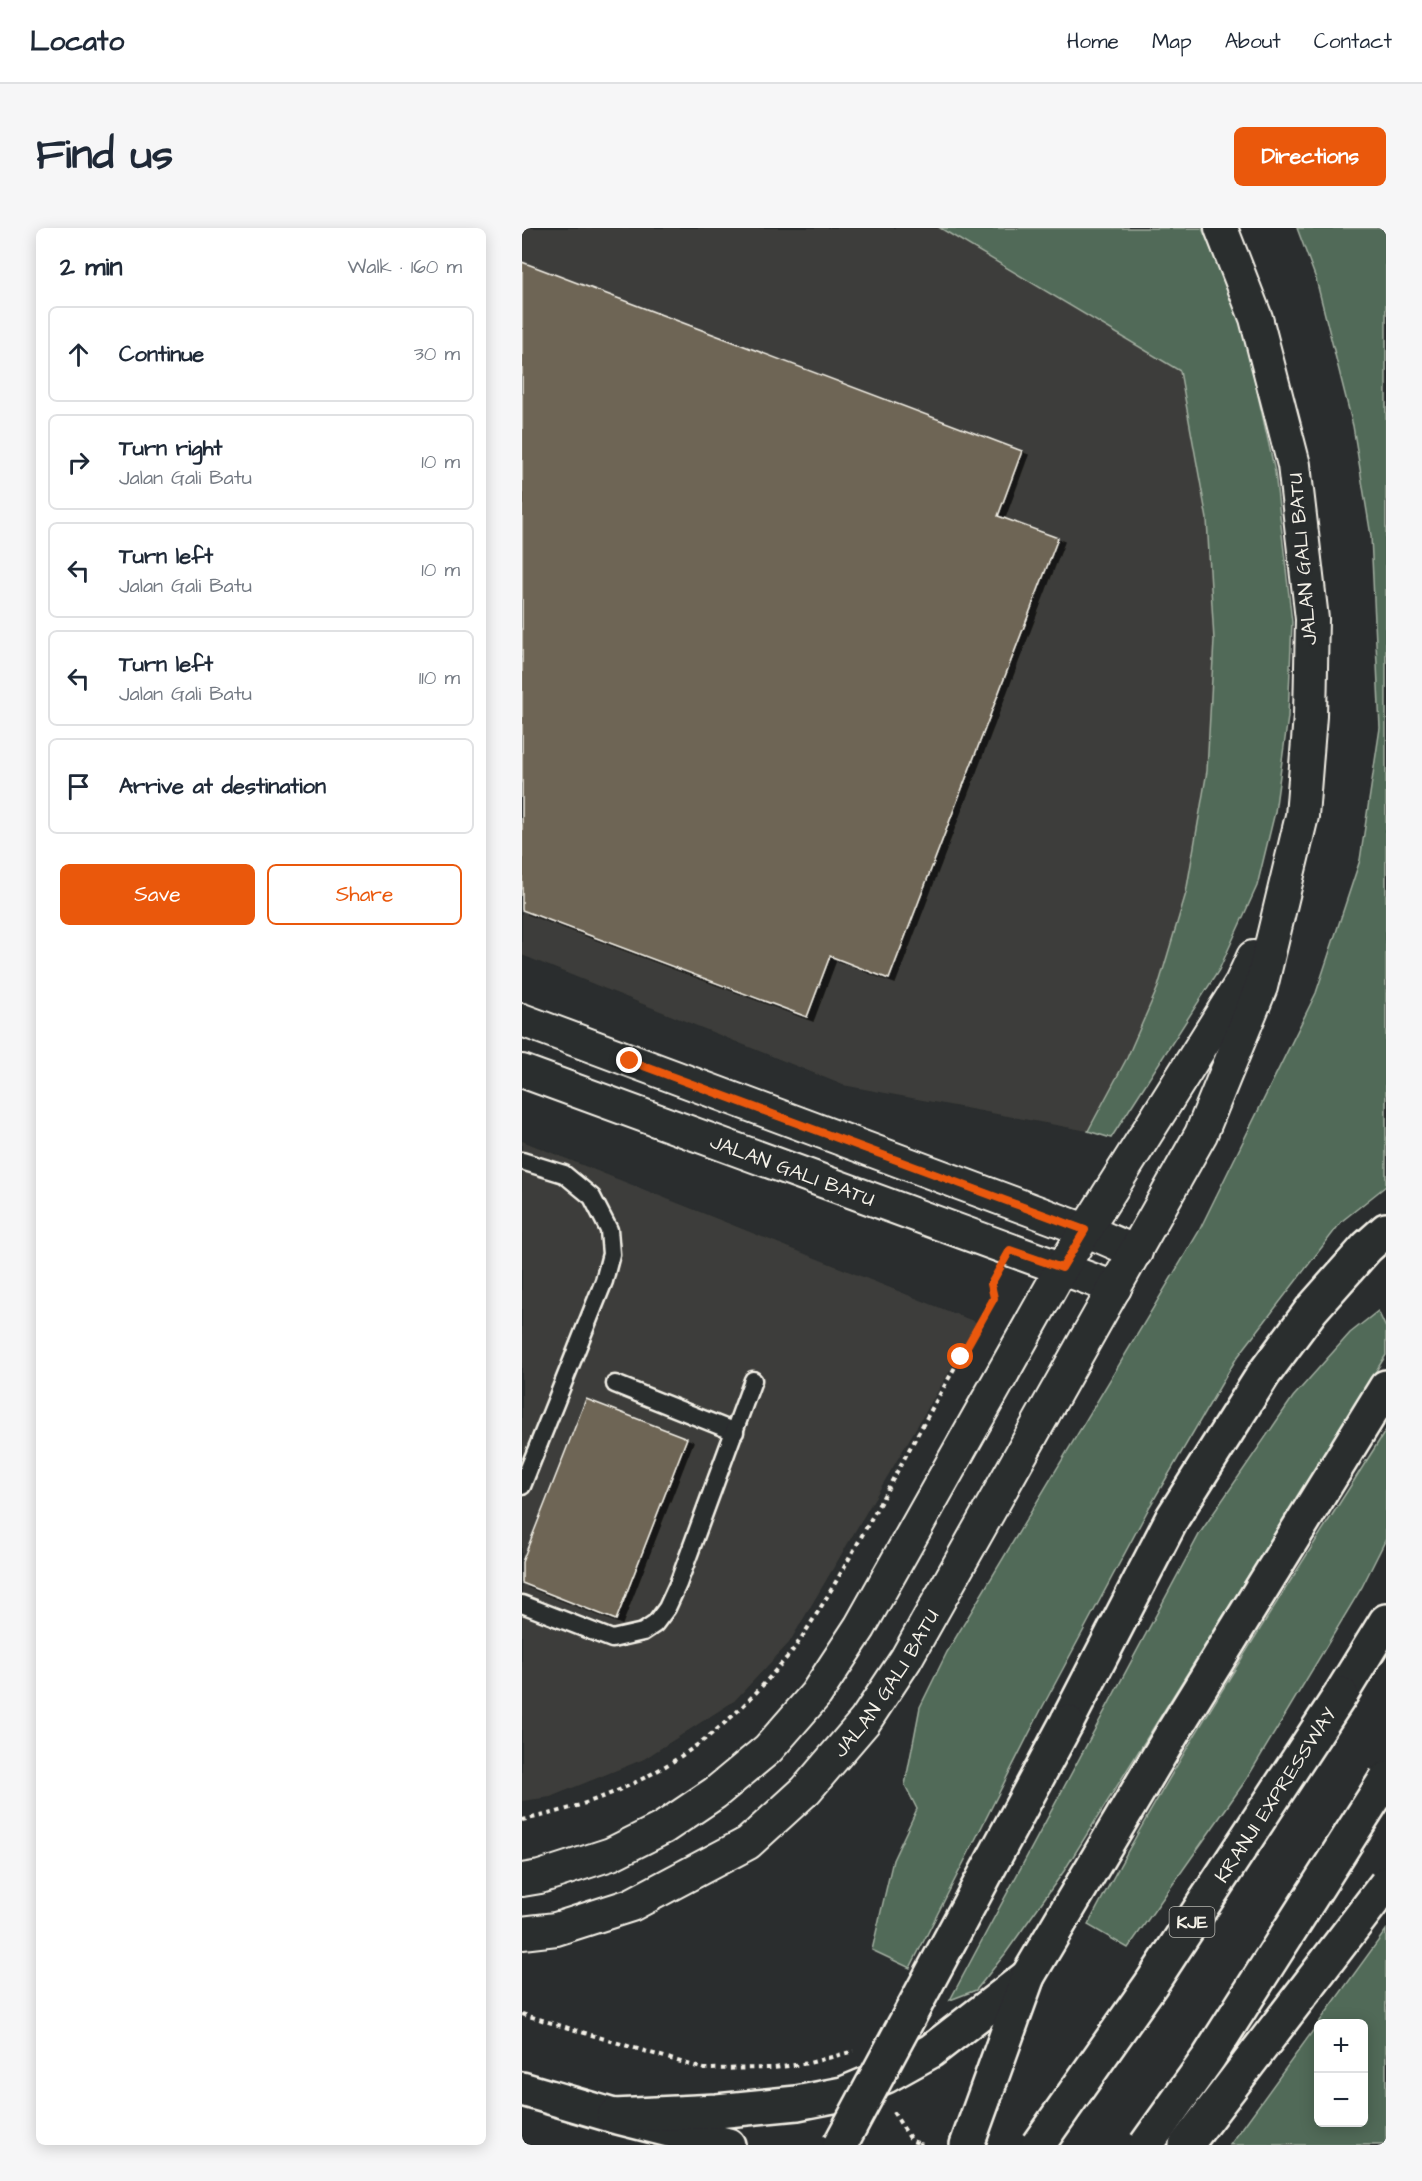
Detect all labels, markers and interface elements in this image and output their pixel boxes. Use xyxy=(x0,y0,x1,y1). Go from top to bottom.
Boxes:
text: Locato xyxy=(30,22,124,61)
text: Home xyxy=(1067,27,1119,56)
text: Map xyxy=(1152,27,1192,56)
text: About xyxy=(1225,27,1281,56)
text: Contact xyxy=(1314,27,1392,56)
text: Find us xyxy=(36,127,173,185)
button: Directions xyxy=(1234,127,1386,186)
text: 2 min xyxy=(60,249,122,285)
text: Walk · 160 m xyxy=(347,253,462,281)
icon: ahead xyxy=(62,338,95,371)
text: Continue xyxy=(119,339,204,370)
text: 30 m xyxy=(414,340,460,368)
text: Turn right xyxy=(119,433,222,464)
icon: right xyxy=(62,446,95,479)
text: 10 m xyxy=(421,448,460,476)
text: Jalan Gali Batu xyxy=(119,464,252,492)
street label: JALAN GALI BATU xyxy=(1282,472,1324,646)
text: Turn left xyxy=(119,541,213,572)
icon: left xyxy=(62,554,95,587)
text: 10 m xyxy=(421,556,460,584)
text: Jalan Gali Batu xyxy=(119,572,252,600)
text: Turn left xyxy=(119,649,213,680)
icon: left xyxy=(62,662,95,695)
text: 110 m xyxy=(419,664,460,692)
text: Jalan Gali Batu xyxy=(119,680,252,708)
icon: arrive xyxy=(62,770,95,803)
text: Arrive at destination xyxy=(119,771,326,802)
button: Save xyxy=(60,864,255,925)
button: Share xyxy=(267,864,462,925)
route end xyxy=(616,1047,642,1073)
street label: JALAN GALI BATU xyxy=(706,1128,878,1214)
route start xyxy=(947,1343,973,1369)
street label: JALAN GALI BATU xyxy=(827,1604,946,1764)
street label: KRANJI EXPRESSWAY xyxy=(1208,1702,1344,1888)
road number: KJE xyxy=(1170,1907,1214,1937)
map controls xyxy=(1314,2019,1368,2127)
button: + xyxy=(1314,2019,1368,2073)
button: − xyxy=(1314,2073,1368,2127)

